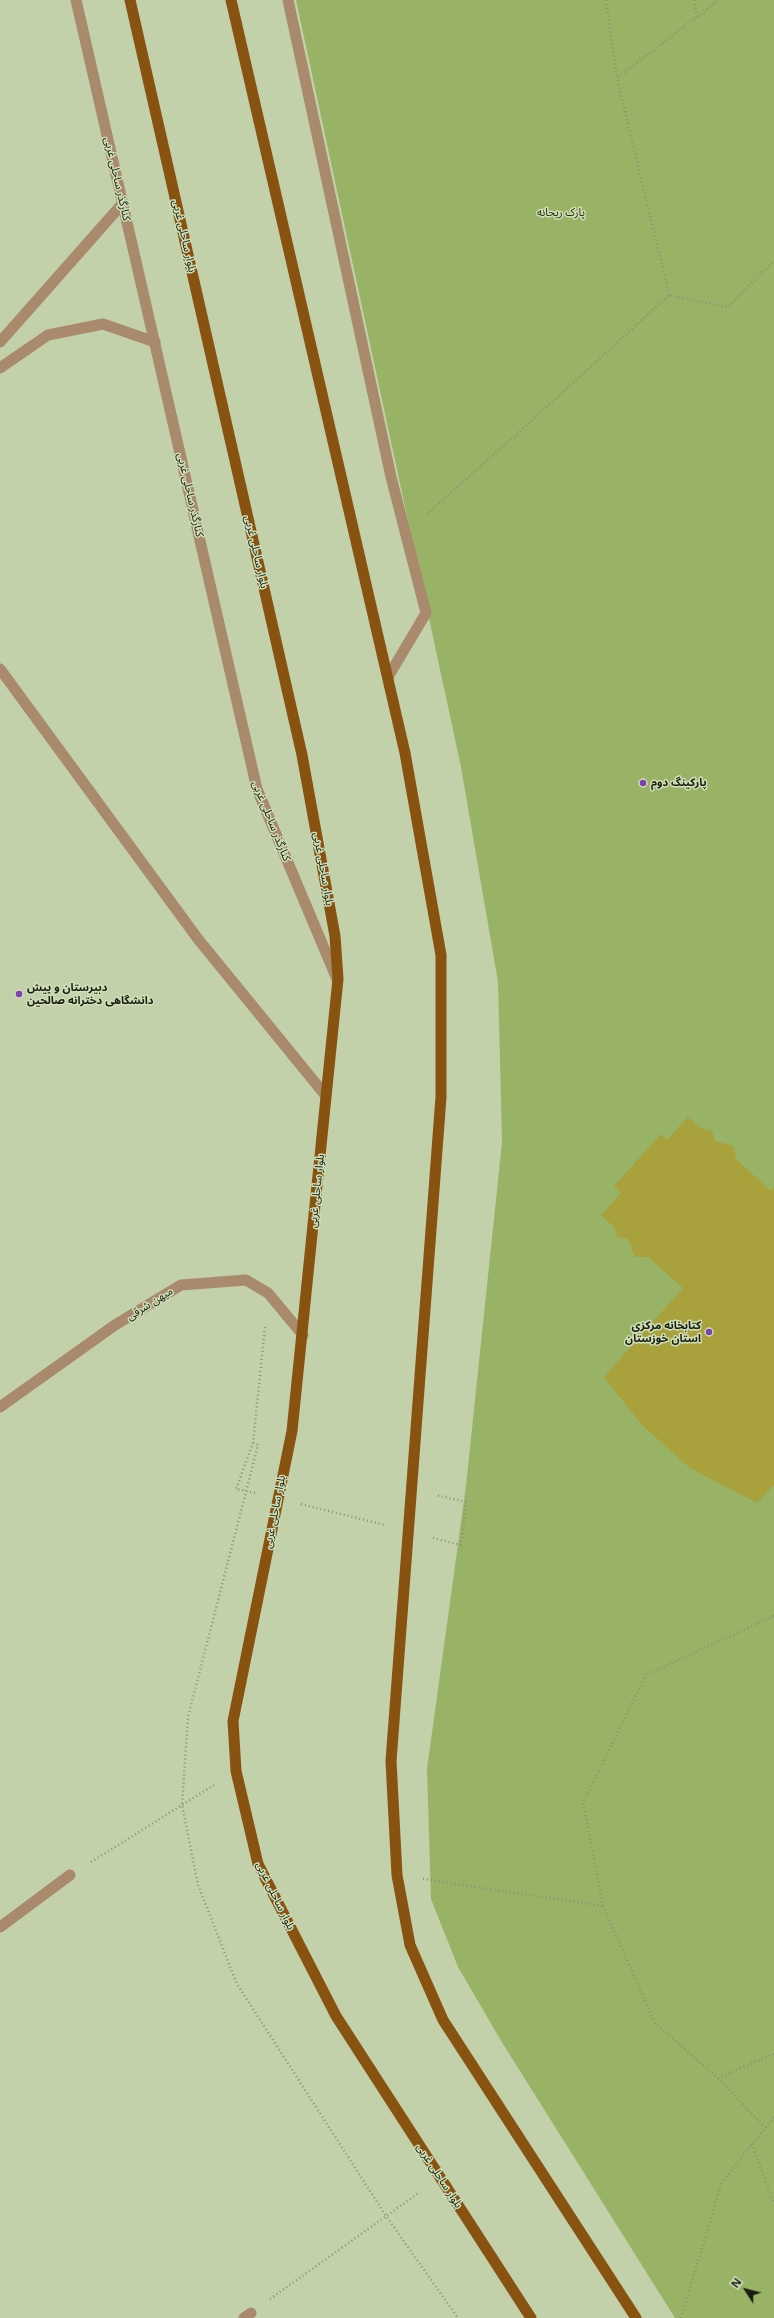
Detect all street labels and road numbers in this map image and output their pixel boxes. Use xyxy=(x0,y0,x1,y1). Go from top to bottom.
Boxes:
street label: کنارگذر ساحلی غربی xyxy=(101,136,133,222)
street label: بلوار ساحلی غربی xyxy=(169,198,199,274)
street label: کنارگذر ساحلی غربی xyxy=(174,452,206,538)
street label: بلوار ساحلی غربی xyxy=(241,514,271,590)
street label: کنارگذر ساحلی غربی xyxy=(249,779,293,863)
street label: بلوار ساحلی غربی xyxy=(310,831,336,907)
street label: بلوار ساحلی غربی xyxy=(307,1153,327,1229)
street label: میهن شرقی xyxy=(124,1285,176,1323)
street label: بلوار ساحلی غربی xyxy=(261,1474,289,1550)
street label: بلوار ساحلی غربی xyxy=(253,1860,297,1932)
street label: بلوار ساحلی غربی xyxy=(413,2141,465,2211)

